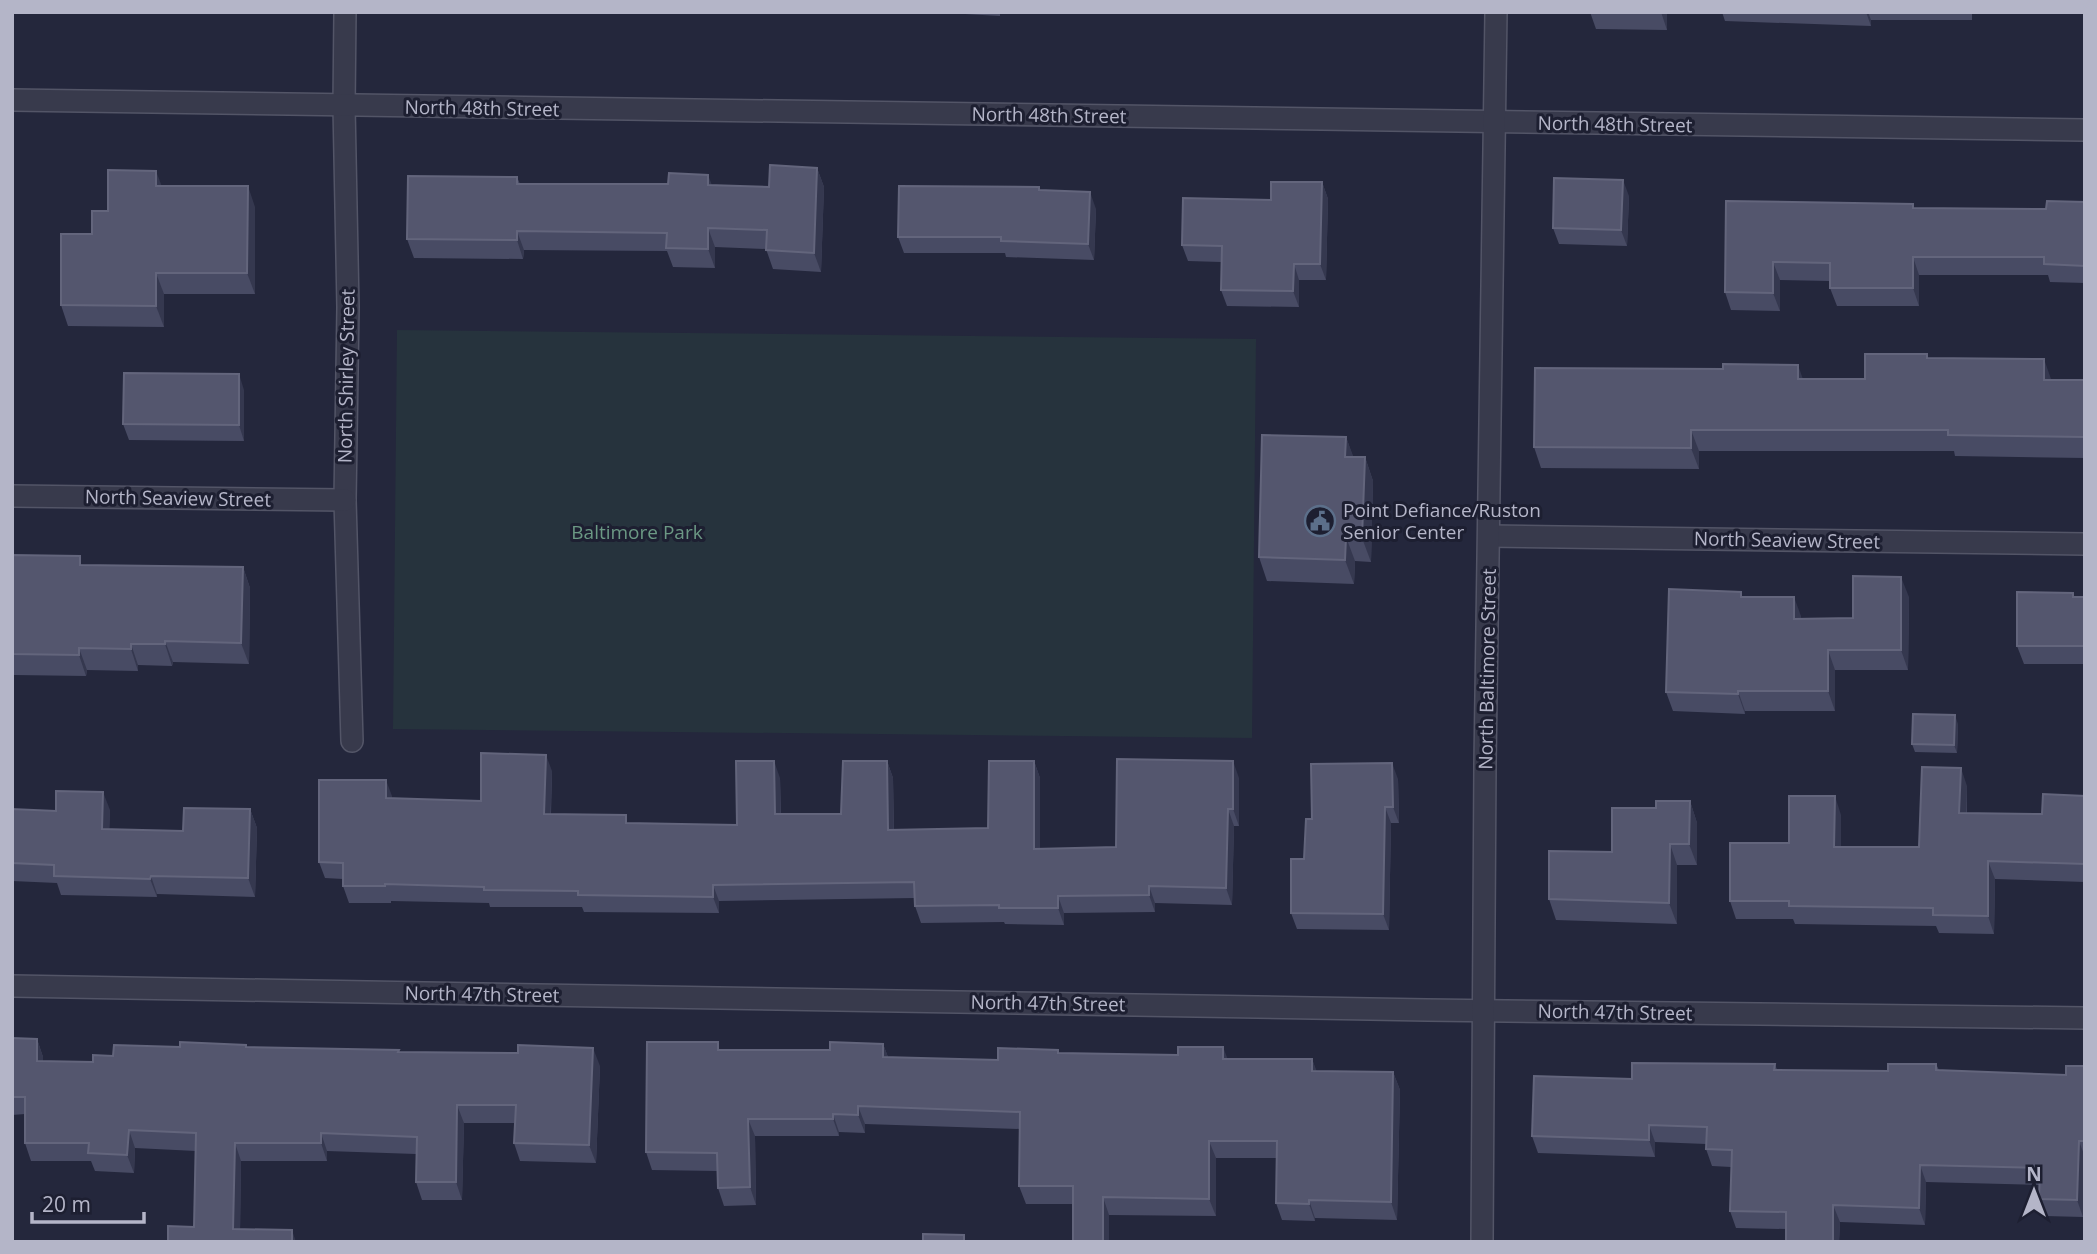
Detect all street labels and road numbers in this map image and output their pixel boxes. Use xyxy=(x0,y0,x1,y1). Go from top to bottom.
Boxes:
street label: North 48th Street xyxy=(404,94,560,122)
street label: North 48th Street xyxy=(971,101,1127,129)
street label: North 48th Street xyxy=(1537,110,1693,138)
street label: North Shirley Street xyxy=(331,288,361,463)
street label: North Seaview Street xyxy=(85,483,272,513)
street label: North Seaview Street xyxy=(1694,525,1881,555)
street label: North Baltimore Street xyxy=(1472,568,1502,770)
street label: North 47th Street xyxy=(404,980,560,1008)
street label: North 47th Street xyxy=(970,989,1126,1017)
street label: North 47th Street xyxy=(1537,998,1693,1026)

